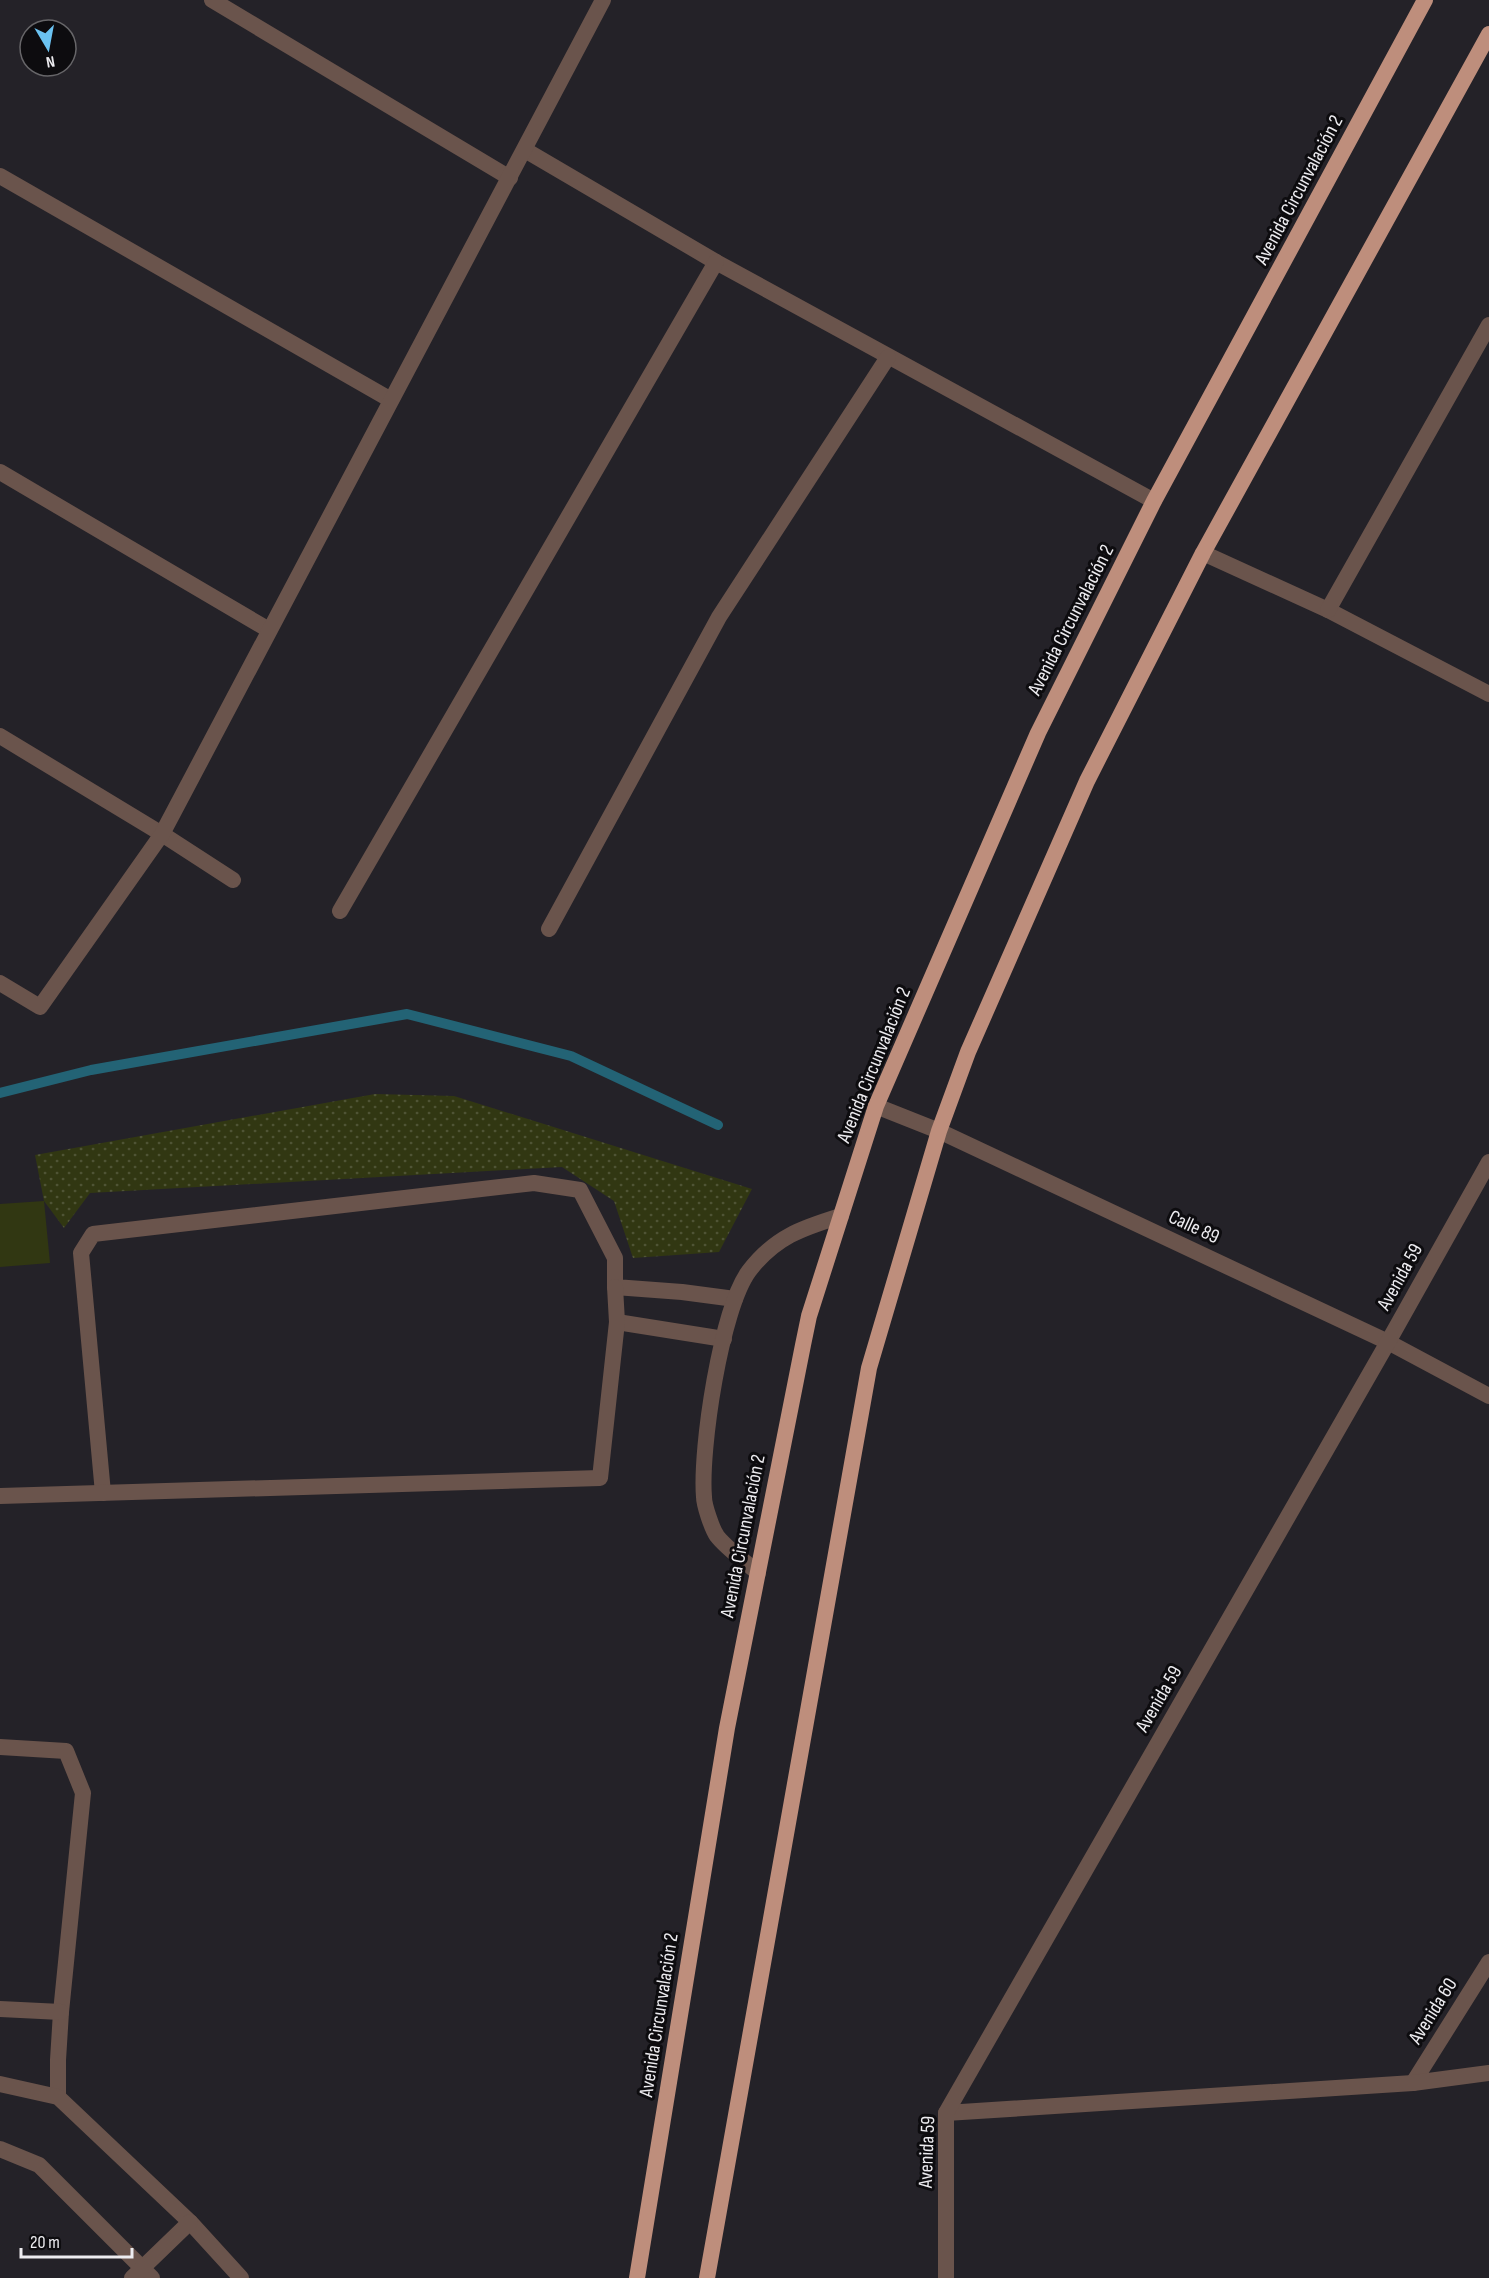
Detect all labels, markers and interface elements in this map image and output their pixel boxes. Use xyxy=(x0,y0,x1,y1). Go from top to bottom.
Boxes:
north arrow xyxy=(18,18,78,78)
text: N xyxy=(44,51,56,71)
street label: Avenida Circunvalación 2 xyxy=(1249,111,1348,270)
street label: Avenida Circunvalación 2 xyxy=(1022,541,1119,700)
street label: Avenida Circunvalación 2 xyxy=(831,984,916,1147)
street label: Calle 89 xyxy=(1165,1205,1223,1249)
street label: Avenida 59 xyxy=(1371,1240,1428,1315)
street label: Avenida Circunvalación 2 xyxy=(715,1452,771,1621)
street label: Avenida 59 xyxy=(1130,1662,1187,1737)
street label: Avenida Circunvalación 2 xyxy=(634,1931,684,2100)
street label: Avenida 60 xyxy=(1403,1974,1463,2049)
street label: Avenida 59 xyxy=(914,2115,940,2190)
scale bar xyxy=(21,2221,132,2259)
text: 20 m xyxy=(30,2232,60,2253)

